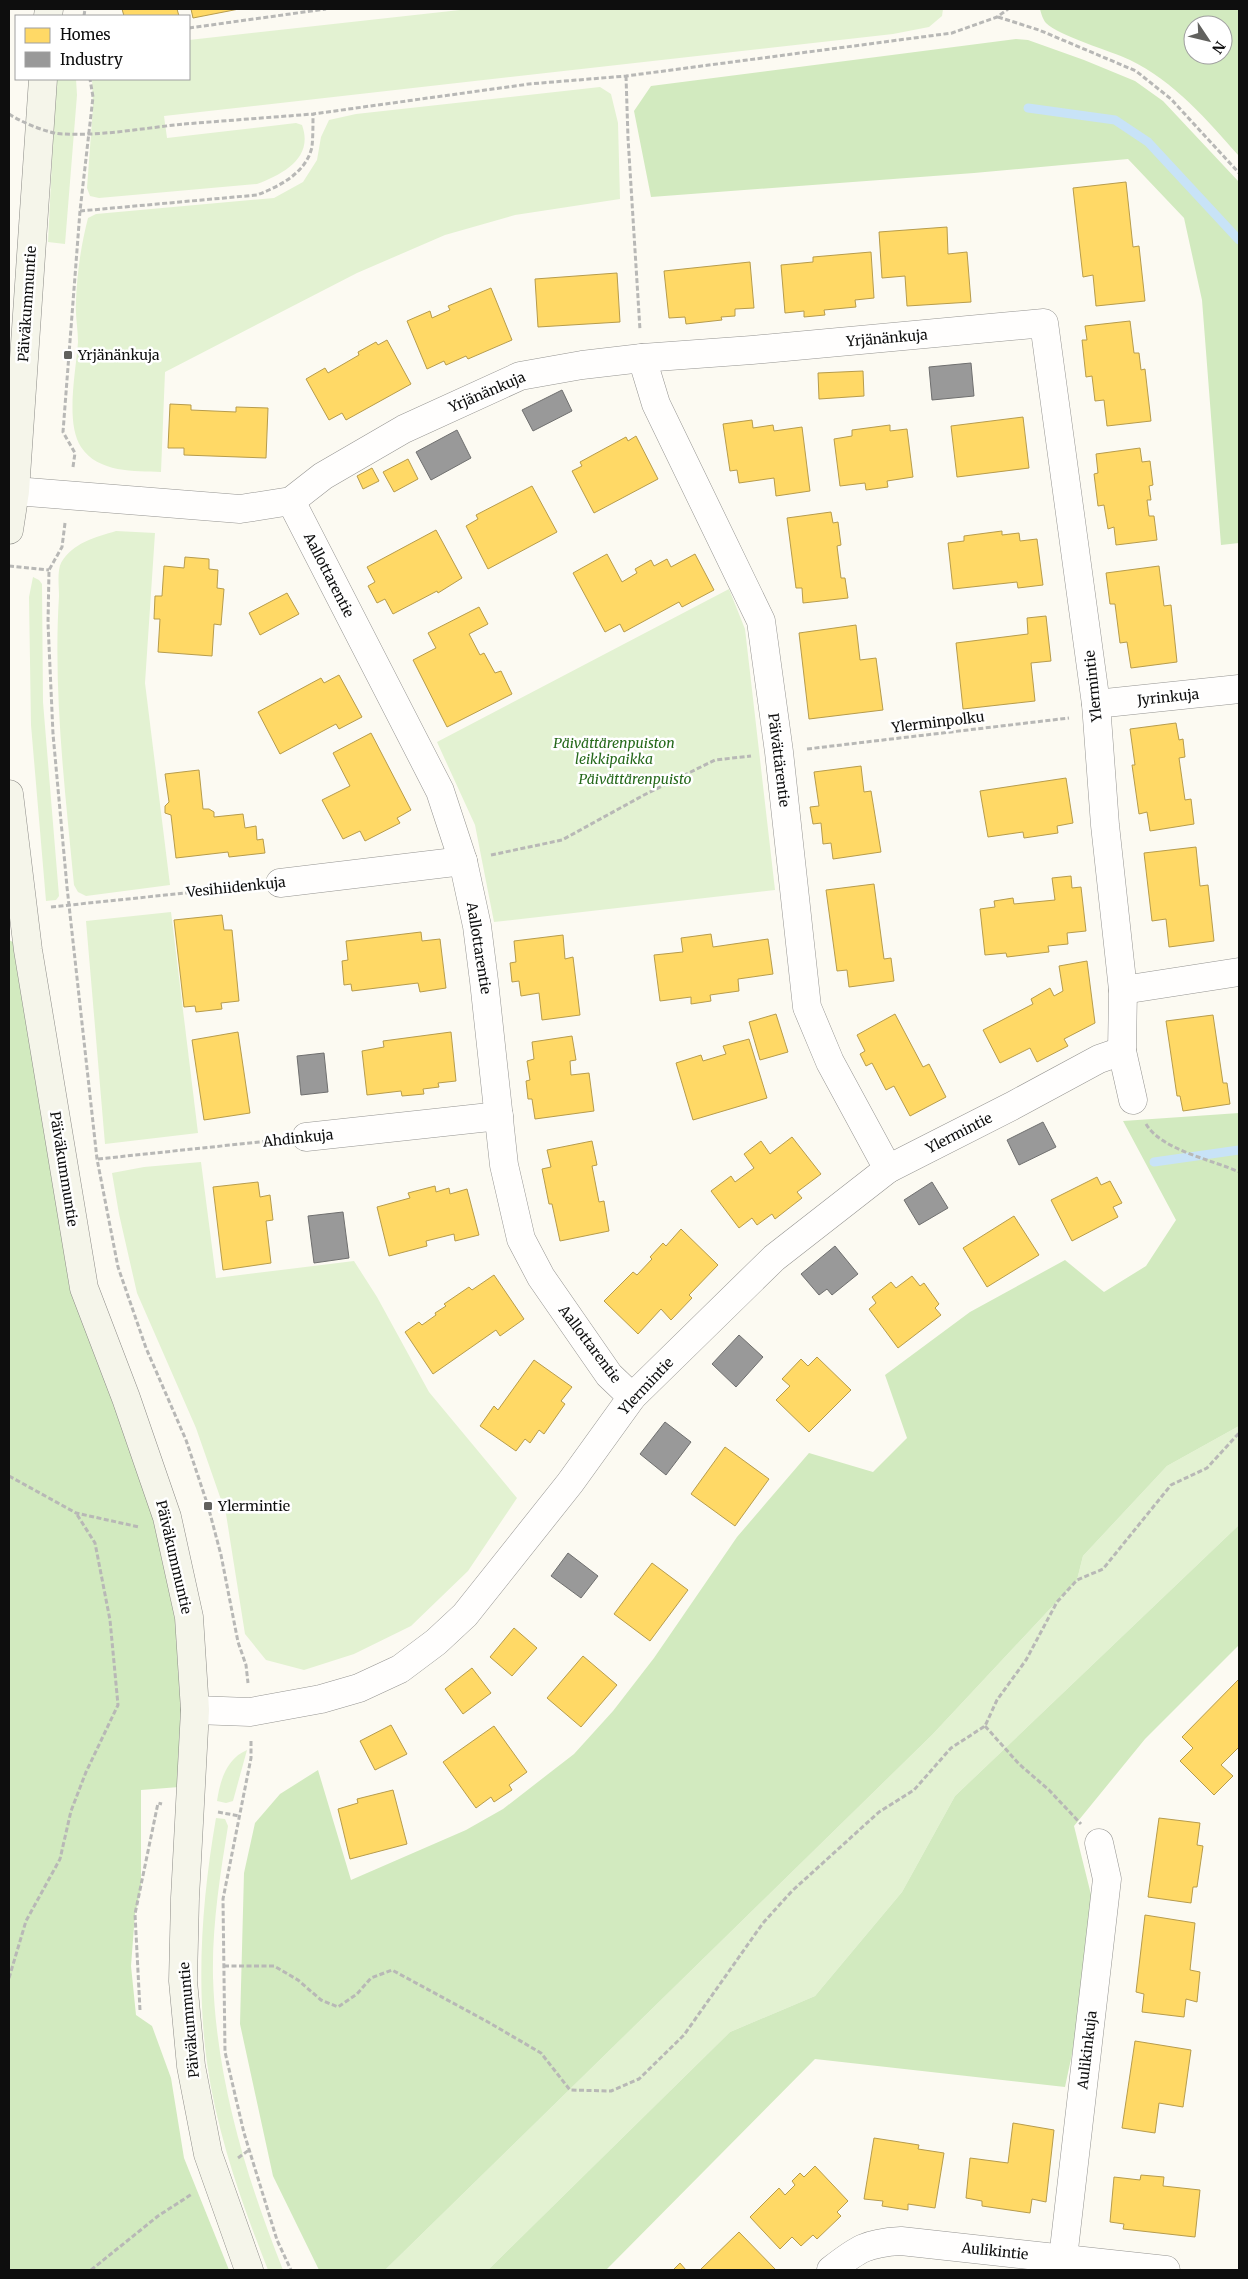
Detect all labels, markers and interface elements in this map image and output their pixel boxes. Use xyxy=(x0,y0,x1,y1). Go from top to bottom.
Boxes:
legend xyxy=(15,15,190,80)
north arrow xyxy=(1183,15,1233,65)
text: Homes xyxy=(60,25,111,44)
text: N xyxy=(1208,38,1229,57)
text: Industry xyxy=(60,50,123,69)
street label: Päiväkummuntie xyxy=(14,245,40,363)
street label: Yrjänänkuja xyxy=(845,325,929,351)
place label: Yrjänänkuja xyxy=(77,346,160,364)
marker: Yrjänänkuja xyxy=(62,349,74,361)
street label: Yrjänänkuja xyxy=(445,368,529,417)
street label: Aallottarentie xyxy=(299,529,358,620)
street label: Ylermintie xyxy=(1080,649,1106,724)
street label: Jyrinkuja xyxy=(1135,685,1200,709)
street label: Ylerminpolku xyxy=(889,707,986,737)
street label: Päivättärentie xyxy=(764,712,794,808)
park label: Päivättärenpuiston leikkipaikka xyxy=(553,734,675,768)
park label: Päivättärenpuisto xyxy=(579,770,692,788)
street label: Vesihiidenkuja xyxy=(185,873,287,901)
street label: Aallottarentie xyxy=(463,900,495,995)
street label: Ylermintie xyxy=(922,1109,995,1158)
street label: Päiväkummuntie xyxy=(46,1110,82,1228)
street label: Ahdinkuja xyxy=(261,1125,335,1151)
street label: Aallottarentie xyxy=(554,1301,625,1386)
street label: Ylermintie xyxy=(614,1354,677,1419)
place label: Ylermintie xyxy=(217,1497,290,1515)
street label: Päiväkummuntie xyxy=(152,1498,196,1616)
marker: Ylermintie xyxy=(202,1500,214,1512)
street label: Päiväkummuntie xyxy=(175,1961,203,2079)
street label: Aulikinkuja xyxy=(1073,2009,1101,2091)
street label: Aulikintie xyxy=(960,2238,1029,2263)

